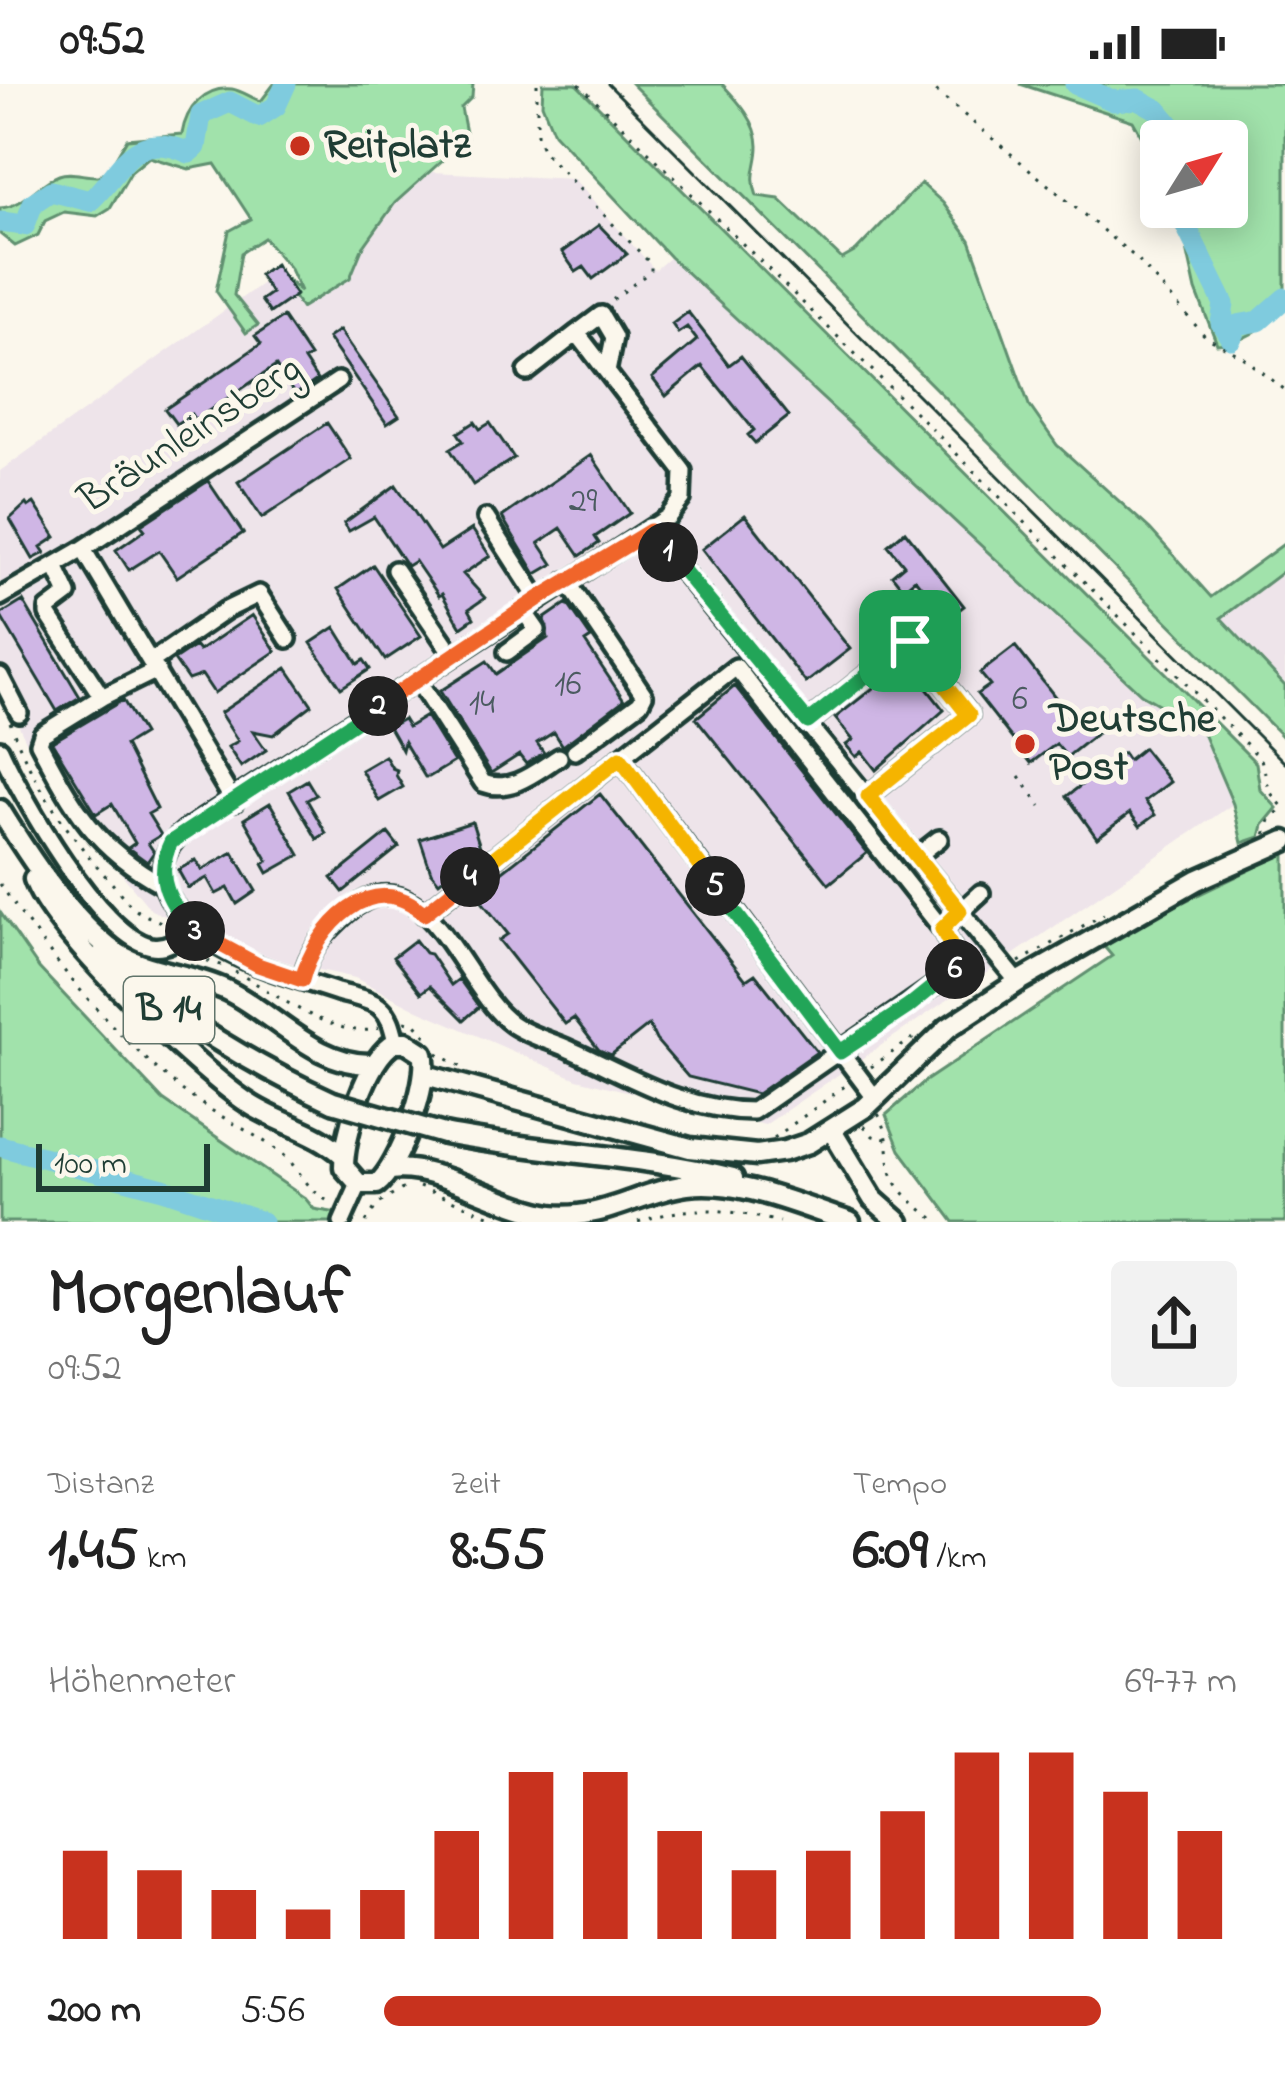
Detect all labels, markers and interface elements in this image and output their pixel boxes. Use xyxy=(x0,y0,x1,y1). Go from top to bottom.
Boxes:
text: 09:52 xyxy=(60,9,145,75)
place label: Reitplatz xyxy=(324,116,472,177)
north arrow xyxy=(1140,120,1248,228)
map controls xyxy=(1140,120,1248,228)
marker: Reitplatz xyxy=(287,133,313,159)
street label: Bräunleinsberg xyxy=(66,340,315,531)
house number: 29 xyxy=(569,476,598,529)
pin: 1 xyxy=(638,522,698,582)
text: 1 xyxy=(663,528,673,576)
pin xyxy=(859,590,961,692)
icon: arrive xyxy=(877,608,943,674)
house number: 16 xyxy=(554,659,582,712)
house number: 6 xyxy=(1012,674,1028,727)
pin: 2 xyxy=(348,676,408,736)
house number: 14 xyxy=(469,678,495,731)
text: 2 xyxy=(370,682,386,730)
place label: Deutsche Post xyxy=(1047,690,1217,799)
marker: Deutsche Post xyxy=(1012,731,1038,757)
pin: 4 xyxy=(440,847,500,907)
text: 4 xyxy=(463,853,477,901)
pin: 5 xyxy=(685,856,745,916)
text: 5 xyxy=(706,862,724,910)
pin: 3 xyxy=(165,901,225,961)
text: 3 xyxy=(188,907,202,955)
pin: 6 xyxy=(925,939,985,999)
text: 6 xyxy=(948,945,962,993)
road number: B 14 xyxy=(124,977,214,1043)
scale bar xyxy=(36,1138,210,1191)
text: 100 m xyxy=(54,1141,127,1189)
text: Morgenlauf xyxy=(48,1248,350,1344)
button: share xyxy=(1111,1261,1237,1387)
text: 09:52 xyxy=(48,1341,122,1398)
text: Distanz xyxy=(48,1461,154,1509)
text: Zeit xyxy=(450,1461,501,1509)
text: Tempo xyxy=(853,1461,947,1509)
text: 1.45 xyxy=(48,1509,138,1596)
text: 8:55 xyxy=(450,1509,547,1596)
text: 6:09 xyxy=(853,1509,928,1596)
text: km xyxy=(138,1535,187,1583)
text: /km xyxy=(928,1535,987,1583)
text: Höhenmeter xyxy=(48,1654,235,1711)
text: 69–77 m xyxy=(1125,1654,1237,1711)
text: 200 m xyxy=(48,1983,141,2040)
text: 5:56 xyxy=(240,1983,305,2040)

